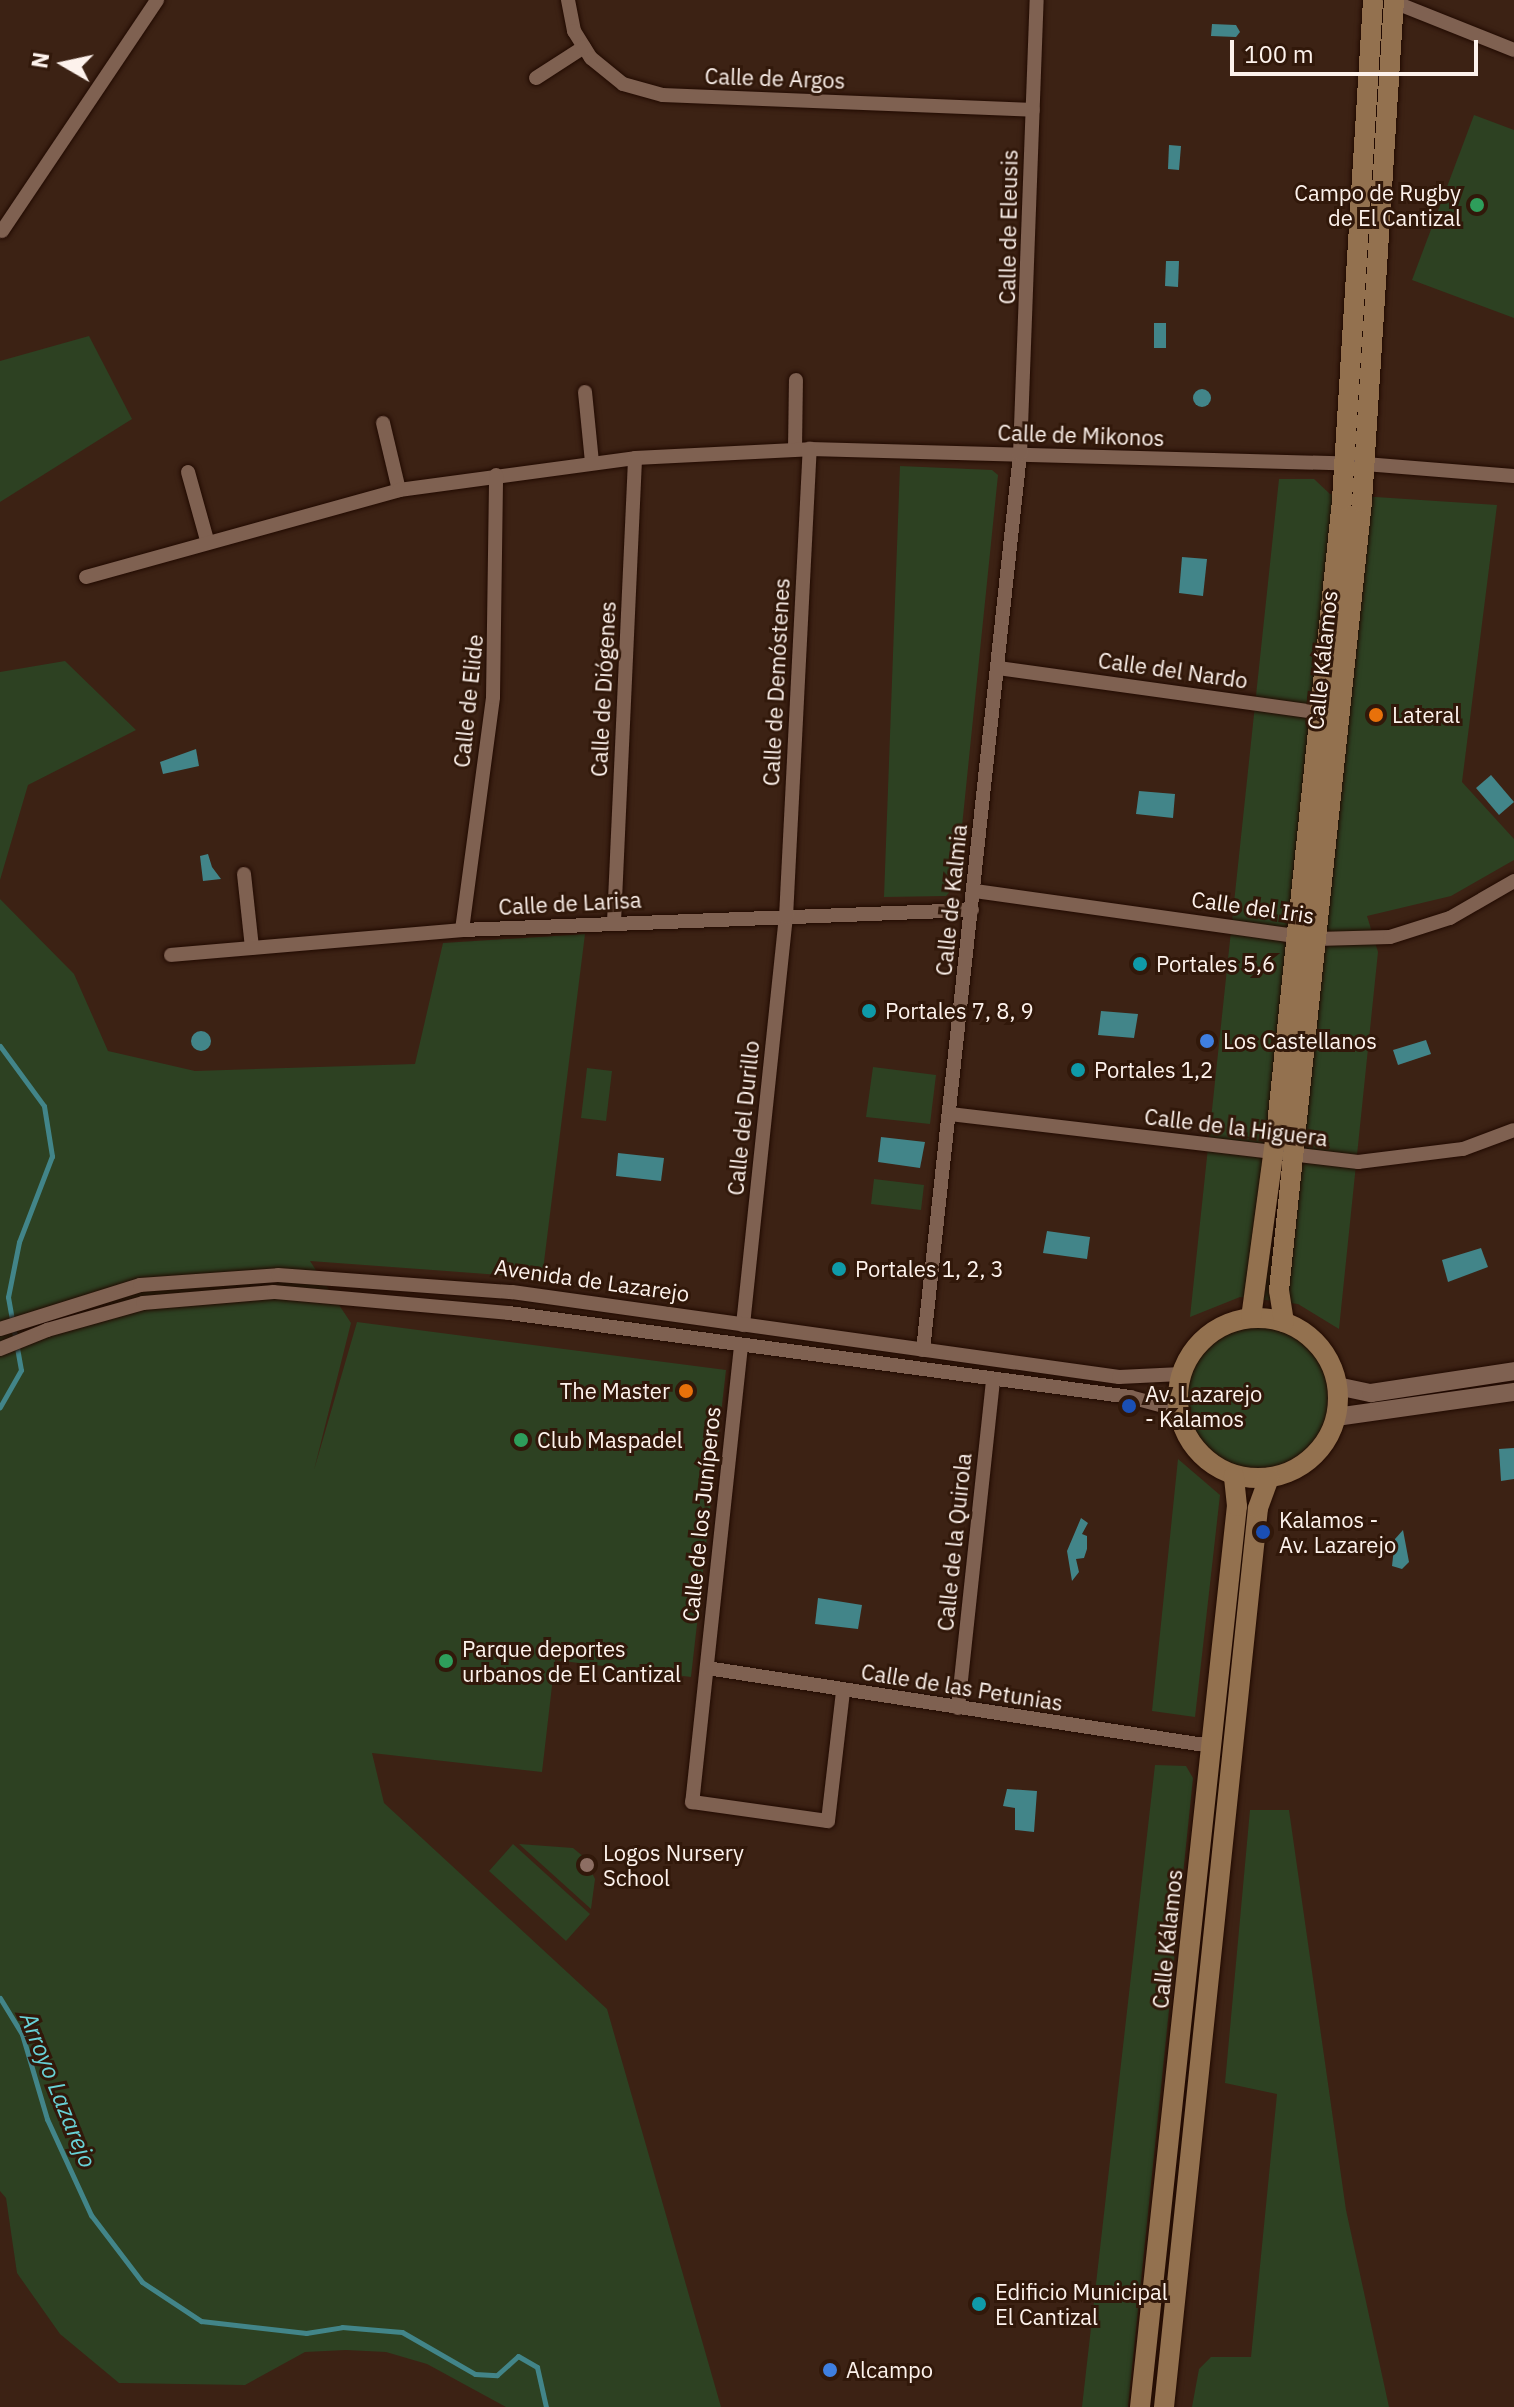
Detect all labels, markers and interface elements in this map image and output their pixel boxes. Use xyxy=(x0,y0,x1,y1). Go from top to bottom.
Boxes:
north arrow xyxy=(24,24,104,104)
scale bar xyxy=(1234,24,1482,74)
text: 100 m xyxy=(1244,38,1314,70)
text: N xyxy=(24,50,55,70)
street label: Calle de Argos xyxy=(704,62,846,94)
street label: Calle de Eleusis xyxy=(993,149,1023,305)
place label: Campo de Rugby de El Cantizal xyxy=(1294,179,1461,230)
marker: Campo de Rugby de El Cantizal xyxy=(1468,196,1486,214)
street label: Calle de Mikonos xyxy=(997,419,1165,451)
street label: Calle de Demóstenes xyxy=(757,577,795,787)
street label: Calle Kálamos xyxy=(1302,589,1342,731)
street label: Calle de Diógenes xyxy=(585,600,621,778)
street label: Calle de Elide xyxy=(448,633,488,769)
street label: Calle del Nardo xyxy=(1096,646,1250,694)
place label: Lateral xyxy=(1392,702,1460,728)
marker: Lateral xyxy=(1367,706,1385,724)
street label: Calle de Kalmia xyxy=(930,823,972,977)
street label: Calle del Iris xyxy=(1190,885,1316,929)
street label: Calle de Larisa xyxy=(498,886,642,920)
place label: Portales 5,6 xyxy=(1156,951,1275,977)
marker: Portales 5,6 xyxy=(1131,955,1149,973)
place label: Portales 7, 8, 9 xyxy=(885,998,1034,1024)
marker: Portales 7, 8, 9 xyxy=(860,1002,878,1020)
place label: Los Castellanos xyxy=(1223,1028,1377,1054)
marker: Los Castellanos xyxy=(1198,1032,1216,1050)
street label: Calle del Durillo xyxy=(722,1039,764,1197)
place label: Portales 1,2 xyxy=(1094,1057,1213,1083)
marker: Portales 1,2 xyxy=(1069,1061,1087,1079)
street label: Calle de la Higuera xyxy=(1143,1103,1329,1151)
street label: Avenida de Lazarejo xyxy=(493,1253,691,1307)
place label: Portales 1, 2, 3 xyxy=(855,1256,1004,1282)
marker: Portales 1, 2, 3 xyxy=(830,1260,848,1278)
place label: The Master xyxy=(560,1378,670,1404)
place label: Av. Lazarejo - Kalamos xyxy=(1145,1380,1262,1432)
marker: The Master xyxy=(677,1382,695,1400)
marker: Av. Lazarejo - Kalamos xyxy=(1120,1397,1138,1415)
street label: Calle de los Juníperos xyxy=(677,1405,725,1623)
place label: Club Maspadel xyxy=(537,1427,683,1453)
marker: Club Maspadel xyxy=(512,1431,530,1449)
street label: Calle de la Quirola xyxy=(932,1452,976,1632)
place label: Kalamos - Av. Lazarejo xyxy=(1279,1506,1396,1558)
marker: Kalamos - Av. Lazarejo xyxy=(1254,1523,1272,1541)
place label: Parque deportes urbanos de El Cantizal xyxy=(462,1635,681,1686)
marker: Parque deportes urbanos de El Cantizal xyxy=(437,1652,455,1670)
street label: Calle de las Petunias xyxy=(859,1658,1065,1716)
place label: Logos Nursery School xyxy=(603,1839,744,1890)
marker: Logos Nursery School xyxy=(578,1856,596,1874)
street label: Calle Kálamos xyxy=(1147,1868,1187,2010)
water label: Arroyo Lazarejo xyxy=(14,2008,102,2172)
place label: Edificio Municipal El Cantizal xyxy=(995,2278,1168,2330)
marker: Edificio Municipal El Cantizal xyxy=(970,2295,988,2313)
place label: Alcampo xyxy=(846,2357,933,2383)
marker: Alcampo xyxy=(821,2361,839,2379)

